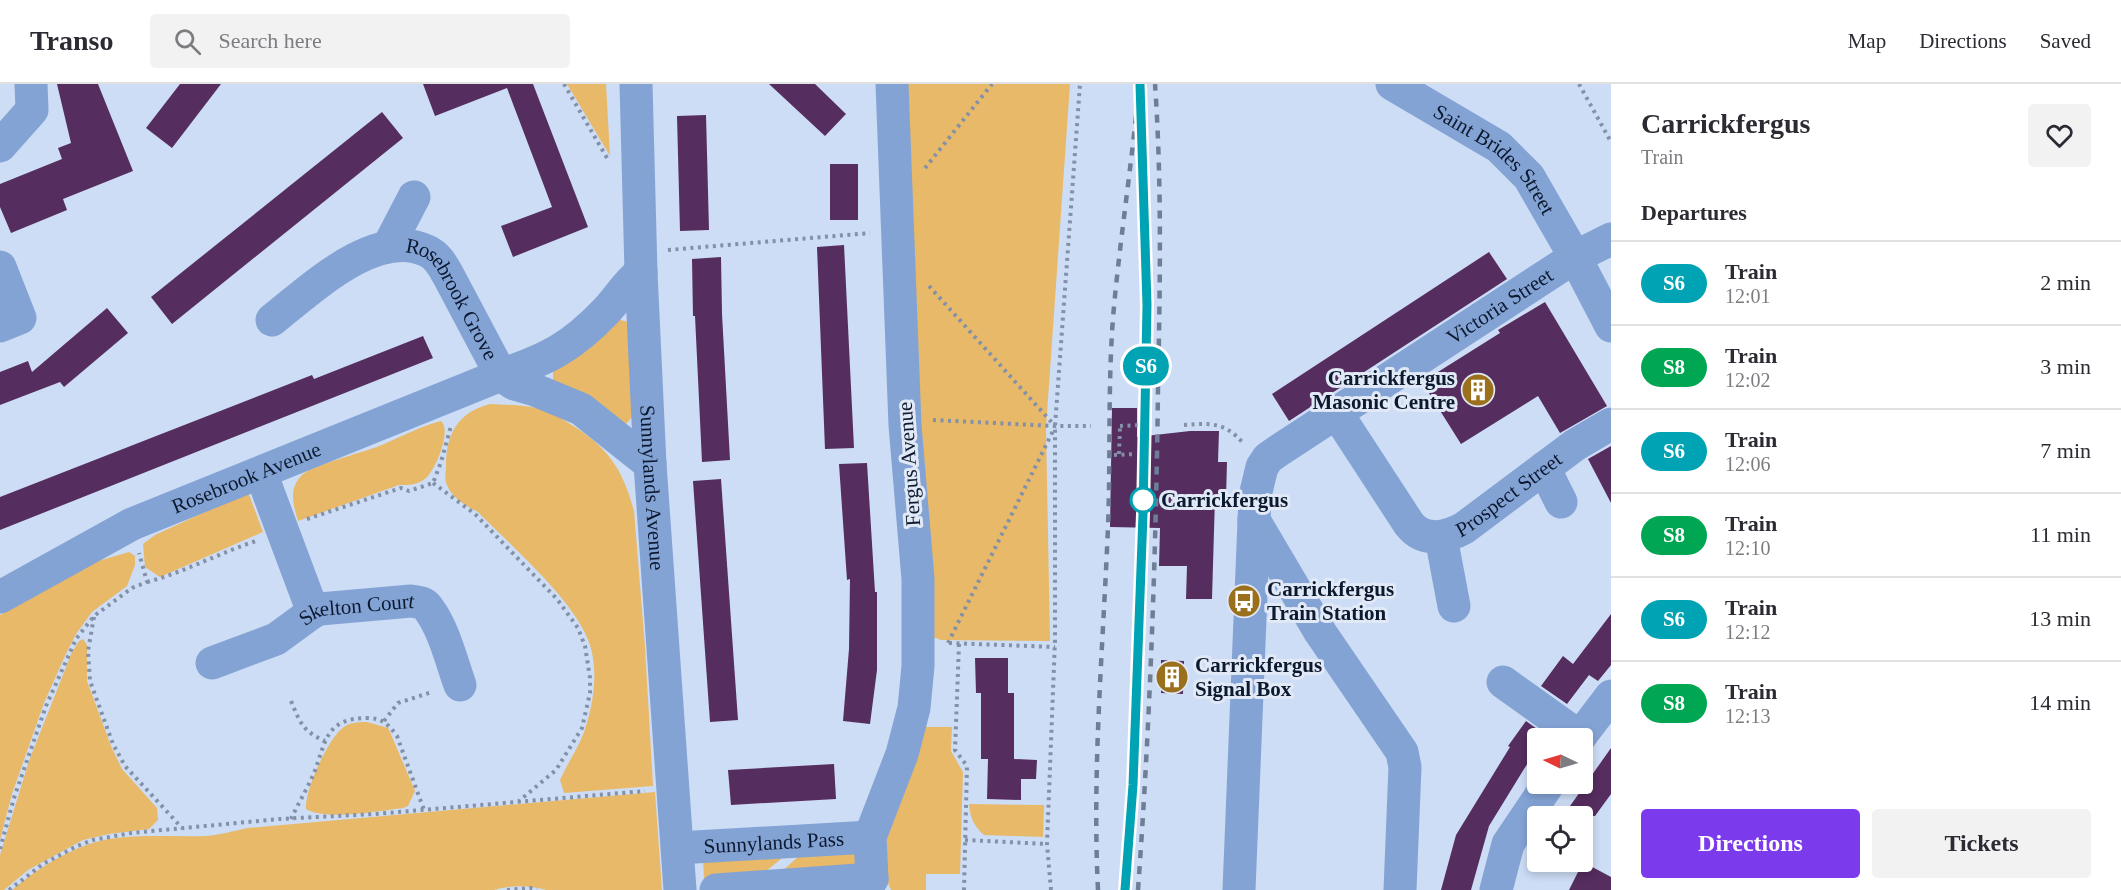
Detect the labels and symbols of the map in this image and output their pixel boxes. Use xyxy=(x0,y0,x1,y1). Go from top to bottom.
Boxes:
street label: Saint Brides Street xyxy=(1429,99,1560,219)
street label: Rosebrook Grove xyxy=(404,233,503,364)
street label: Victoria Street xyxy=(1442,263,1557,350)
line badge: S6 xyxy=(1119,346,1173,386)
place label: Carrickfergus Masonic Centre xyxy=(1313,366,1455,414)
building icon: Carrickfergus Masonic Centre xyxy=(1460,372,1496,408)
street label: Fergus Avenue xyxy=(893,401,925,527)
street label: Sunnylands Avenue xyxy=(635,404,669,571)
street label: Rosebrook Avenue xyxy=(168,437,324,519)
street label: Prospect Street xyxy=(1452,447,1567,542)
marker: Carrickfergus xyxy=(1130,487,1156,513)
place label: Carrickfergus xyxy=(1161,488,1288,512)
place label: Carrickfergus Train Station xyxy=(1267,577,1394,625)
bus stop icon: Carrickfergus Train Station xyxy=(1226,583,1262,619)
street label: Skelton Court xyxy=(294,589,416,630)
place label: Carrickfergus Signal Box xyxy=(1195,653,1322,701)
building icon: Carrickfergus Signal Box xyxy=(1154,659,1190,695)
north arrow xyxy=(1527,728,1593,794)
street label: Sunnylands Pass xyxy=(703,827,845,859)

